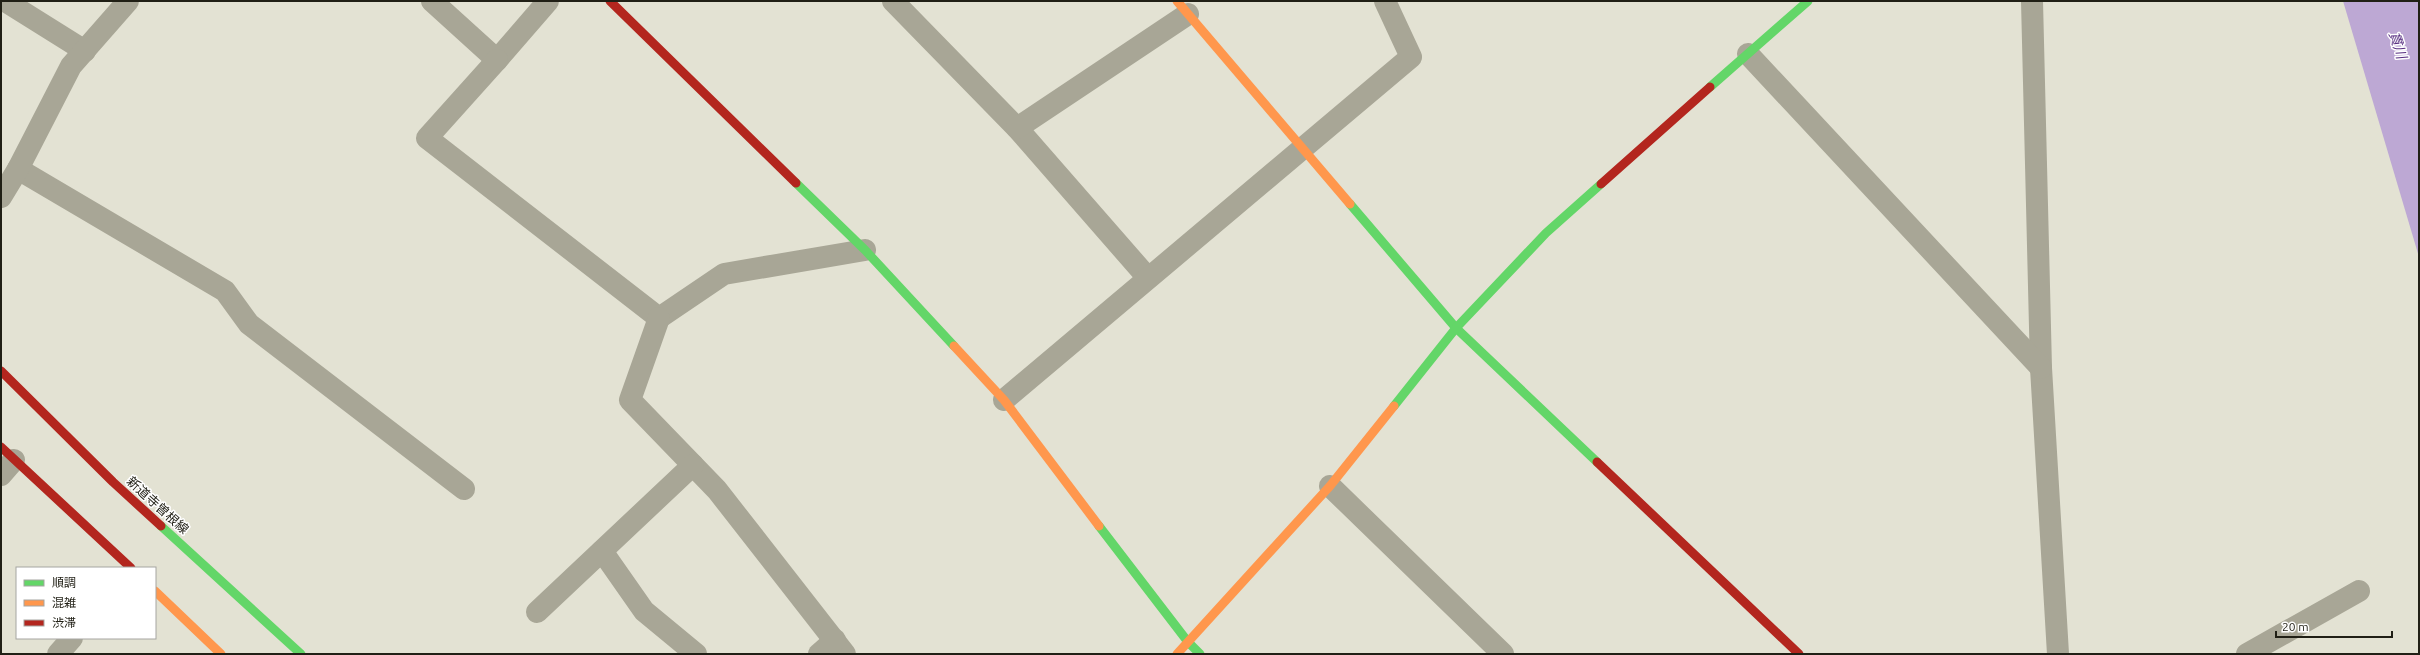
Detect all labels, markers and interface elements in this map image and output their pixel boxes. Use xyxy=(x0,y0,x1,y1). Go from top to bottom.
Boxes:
water label: 貫川 xyxy=(2386,29,2411,63)
street label: 新道寺曽根線 xyxy=(124,474,192,536)
legend xyxy=(16,567,156,639)
text: 順調 xyxy=(52,576,76,589)
text: 混雑 xyxy=(52,596,76,609)
scale bar xyxy=(2276,613,2392,639)
text: 渋滞 xyxy=(52,616,76,629)
text: 20 m xyxy=(2282,620,2309,633)

